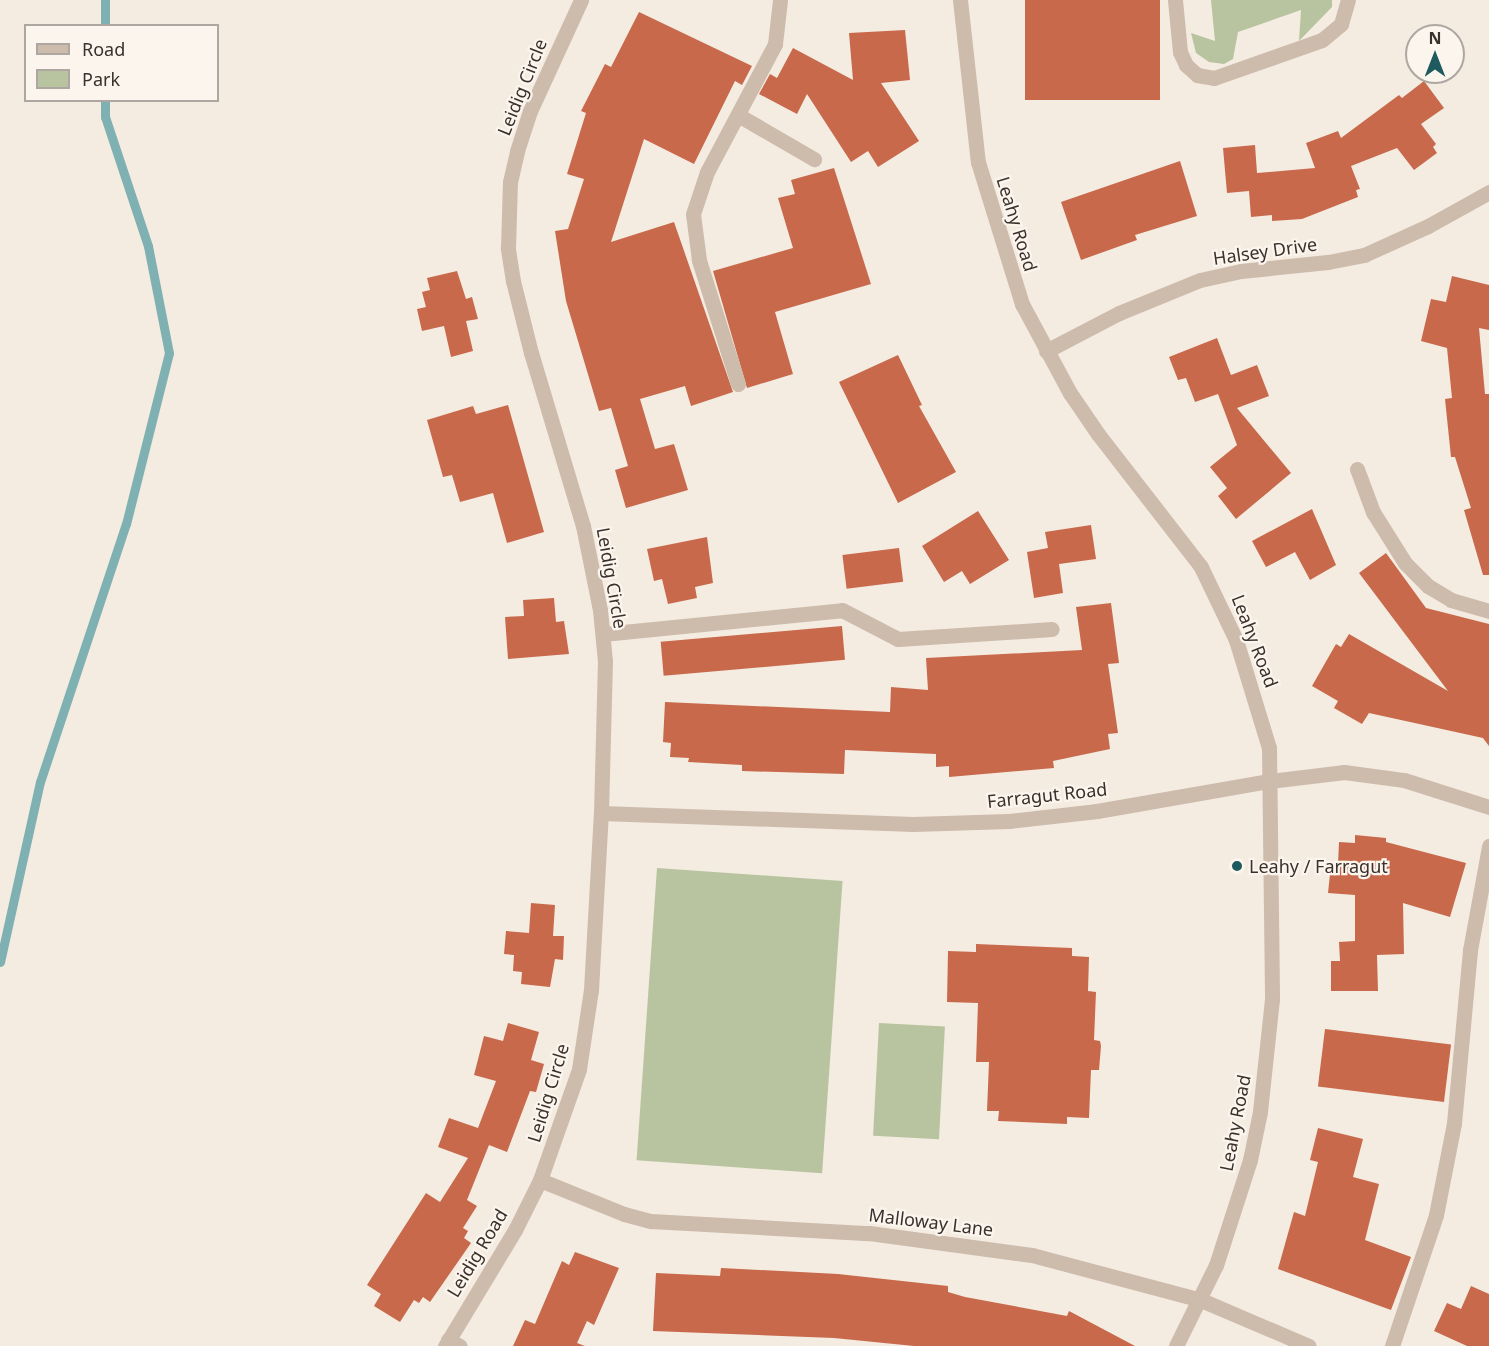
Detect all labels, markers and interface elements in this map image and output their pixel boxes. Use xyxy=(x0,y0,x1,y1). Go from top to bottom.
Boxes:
legend xyxy=(24,24,219,102)
north arrow xyxy=(1405,24,1465,84)
text: N xyxy=(1428,27,1442,49)
street label: Leidig Circle xyxy=(493,36,551,138)
text: Road xyxy=(82,37,125,61)
text: Park xyxy=(82,67,120,91)
street label: Leahy Road xyxy=(992,174,1042,274)
street label: Halsey Drive xyxy=(1212,233,1318,269)
street label: Leidig Circle xyxy=(592,526,632,630)
street label: Leahy Road xyxy=(1227,591,1283,691)
street label: Farragut Road xyxy=(986,778,1108,812)
place label: Leahy / Farragut xyxy=(1249,855,1388,877)
marker: Leahy / Farragut xyxy=(1230,859,1244,873)
street label: Leidig Circle xyxy=(523,1041,573,1145)
street label: Leahy Road xyxy=(1215,1073,1255,1173)
street label: Malloway Lane xyxy=(868,1204,994,1240)
street label: Leidig Road xyxy=(442,1205,512,1301)

